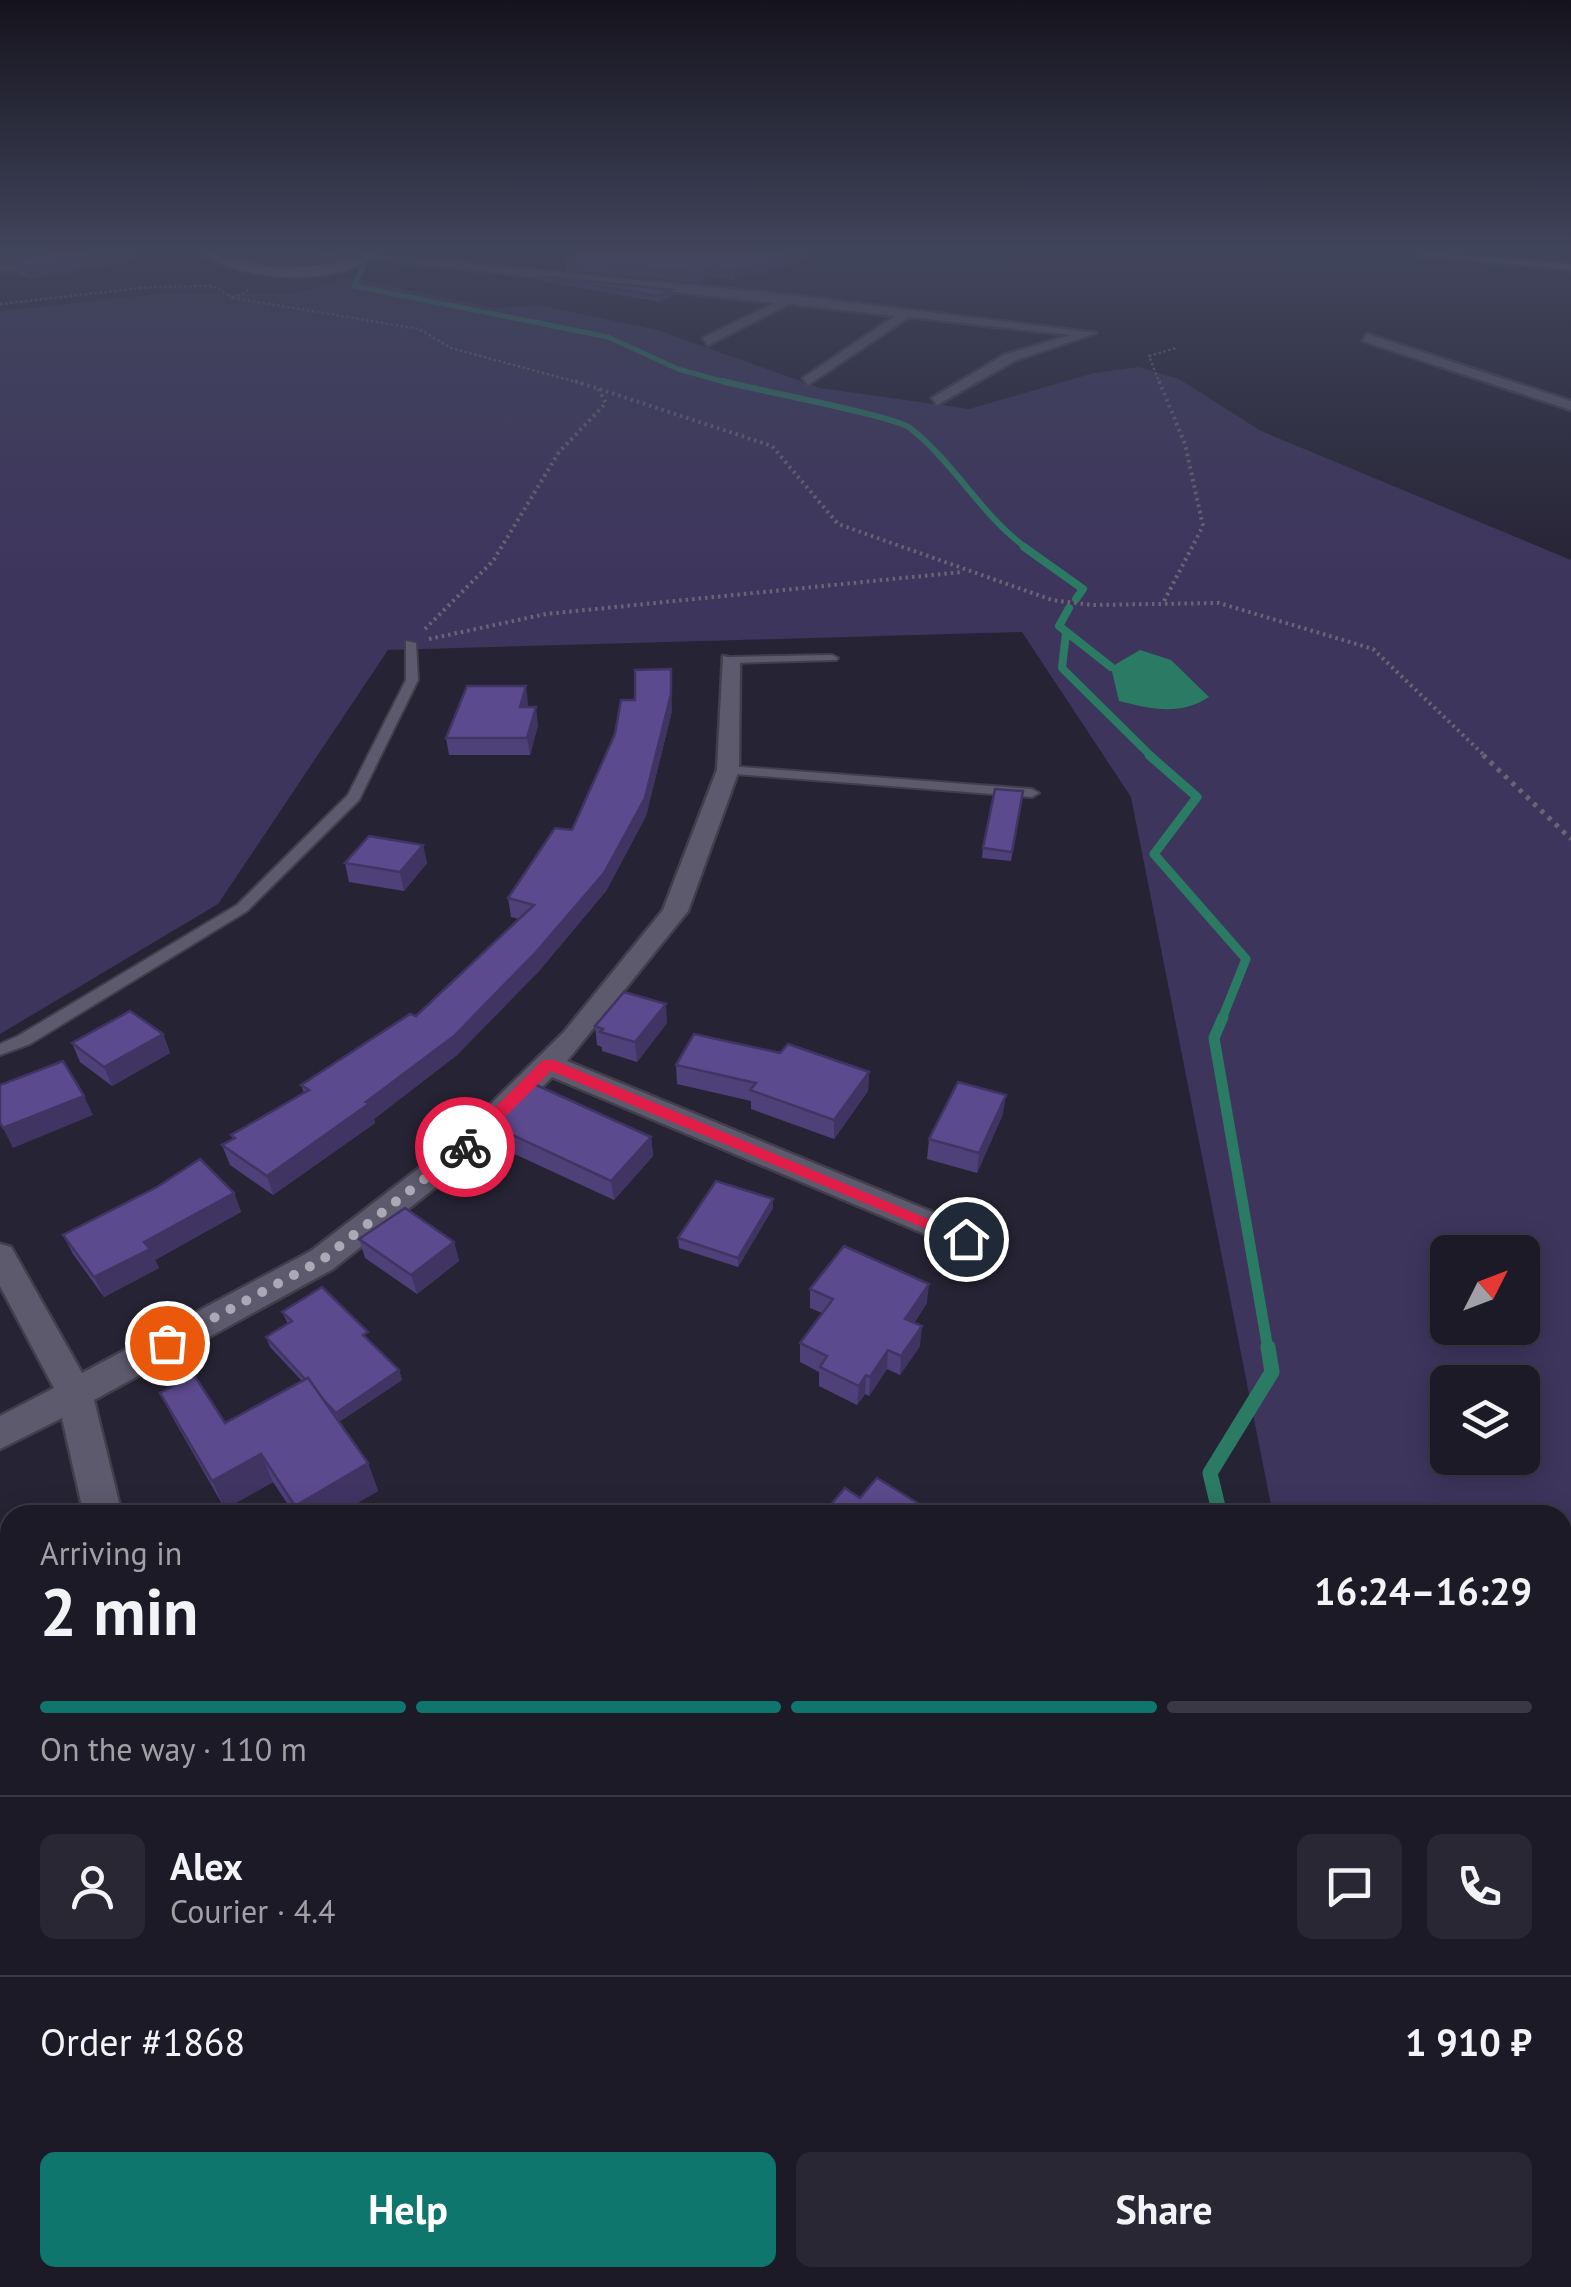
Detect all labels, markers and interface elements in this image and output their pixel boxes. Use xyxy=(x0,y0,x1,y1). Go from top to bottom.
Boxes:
courier xyxy=(415,1097,515,1197)
icon: bike xyxy=(438,1120,493,1175)
pin xyxy=(924,1197,1009,1282)
icon: home xyxy=(939,1212,994,1267)
north arrow xyxy=(1430,1235,1540,1345)
map controls xyxy=(1430,1235,1540,1475)
pin xyxy=(125,1301,210,1386)
icon: bag xyxy=(140,1316,195,1371)
button: layers xyxy=(1430,1365,1540,1475)
text: Arriving in xyxy=(40,1532,182,1574)
text: 16:24–16:29 xyxy=(1314,1566,1532,1615)
text: 2 min xyxy=(40,1569,199,1653)
text: On the way · 110 m xyxy=(40,1728,307,1770)
button: person xyxy=(40,1834,145,1939)
button: chat xyxy=(1297,1834,1402,1939)
button: phone xyxy=(1427,1834,1532,1939)
text: Alex xyxy=(170,1841,243,1890)
text: Courier · 4.4 xyxy=(170,1890,336,1932)
text: Order #1868 xyxy=(40,2017,245,2066)
text: 1 910 ₽ xyxy=(1405,2017,1532,2066)
button: Help xyxy=(40,2152,776,2267)
button: Share xyxy=(796,2152,1532,2267)

